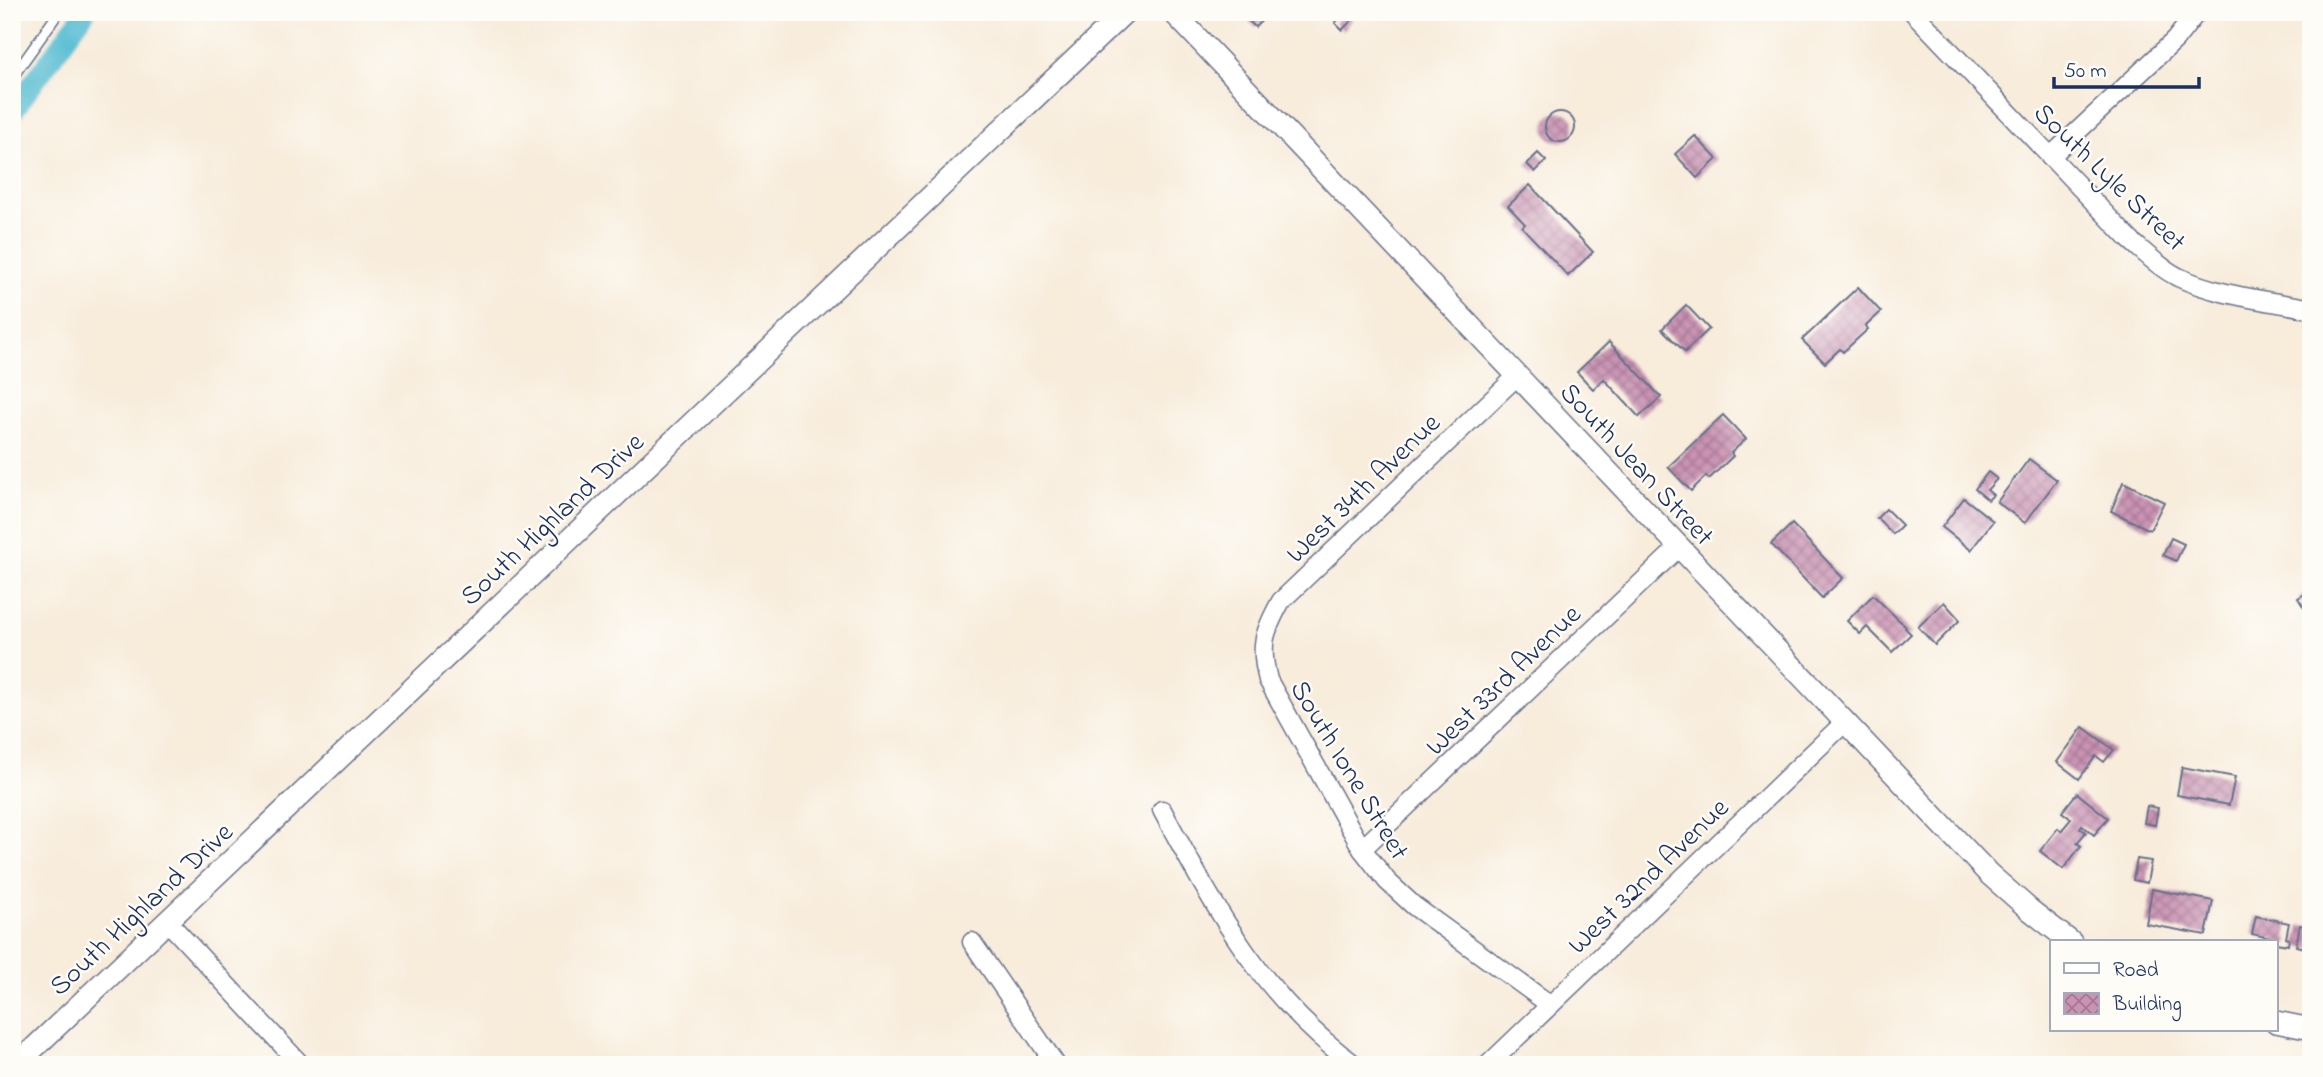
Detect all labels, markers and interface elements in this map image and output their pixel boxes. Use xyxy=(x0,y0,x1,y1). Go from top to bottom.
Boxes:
scale bar xyxy=(2054,46,2199,90)
text: 50 m xyxy=(2064,57,2107,87)
street label: South Lyle Street xyxy=(2023,95,2194,262)
street label: South Jean Street xyxy=(1549,374,1722,556)
street label: West 34th Avenue xyxy=(1278,404,1451,574)
street label: South Highland Drive xyxy=(452,424,655,617)
street label: West 33rd Avenue xyxy=(1417,596,1592,767)
street label: South Ione Street xyxy=(1278,673,1418,868)
street label: West 32nd Avenue xyxy=(1559,789,1740,965)
street label: South Highland Drive xyxy=(41,814,244,1007)
legend xyxy=(2050,940,2278,1032)
text: Road xyxy=(2113,956,2159,986)
text: Building xyxy=(2112,990,2182,1022)

